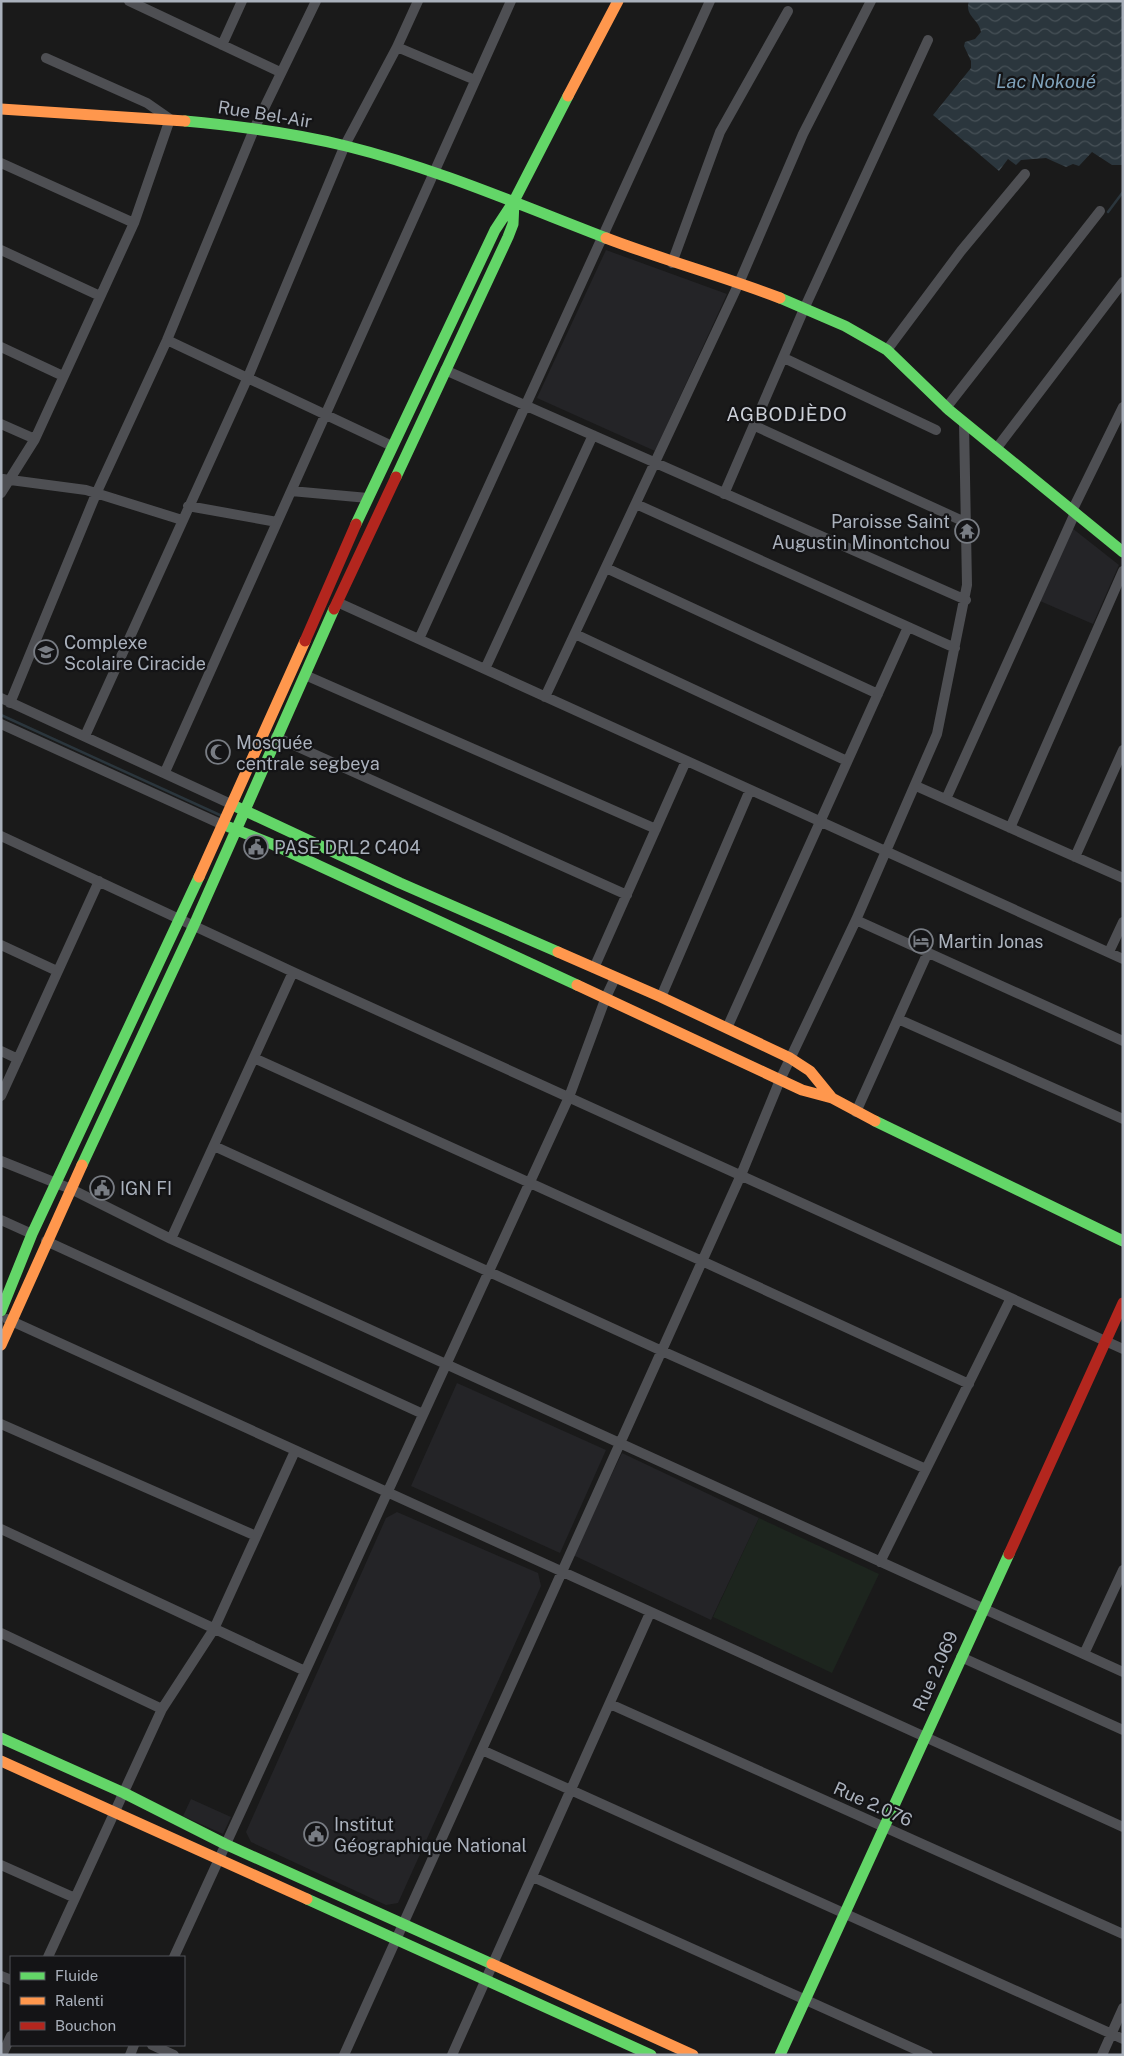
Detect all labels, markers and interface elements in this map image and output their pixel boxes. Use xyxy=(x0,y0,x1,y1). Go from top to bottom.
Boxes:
water label: Lac Nokoué xyxy=(996,70,1096,92)
street label: Rue Bel-Air xyxy=(216,96,314,132)
district label: AGBODJÈDO xyxy=(726,403,848,425)
place label: Paroisse Saint Augustin Minontchou xyxy=(772,511,950,553)
temple icon: Paroisse Saint Augustin Minontchou xyxy=(954,518,980,544)
place label: Complexe Scolaire Ciracide xyxy=(64,632,206,674)
school or university icon: Complexe Scolaire Ciracide xyxy=(33,639,59,665)
place label: Mosquée centrale segbeya xyxy=(236,732,380,774)
mosque icon: Mosquée centrale segbeya xyxy=(205,739,231,765)
public building icon: PASE DRL2 C404 xyxy=(243,834,269,860)
place label: PASE DRL2 C404 xyxy=(274,837,421,858)
hotel icon: Martin Jonas xyxy=(908,928,934,954)
place label: Martin Jonas xyxy=(938,931,1043,952)
public building icon: IGN FI xyxy=(89,1175,115,1201)
place label: IGN FI xyxy=(120,1178,172,1199)
street label: Rue 2.069 xyxy=(908,1628,962,1714)
street label: Rue 2.076 xyxy=(830,1777,916,1831)
place label: Institut Géographique National xyxy=(334,1814,527,1856)
public building icon: Institut Géographique National xyxy=(303,1821,329,1847)
legend xyxy=(10,1956,185,2046)
text: Fluide xyxy=(55,1967,98,1984)
text: Ralenti xyxy=(55,1992,104,2009)
text: Bouchon xyxy=(55,2017,116,2034)

